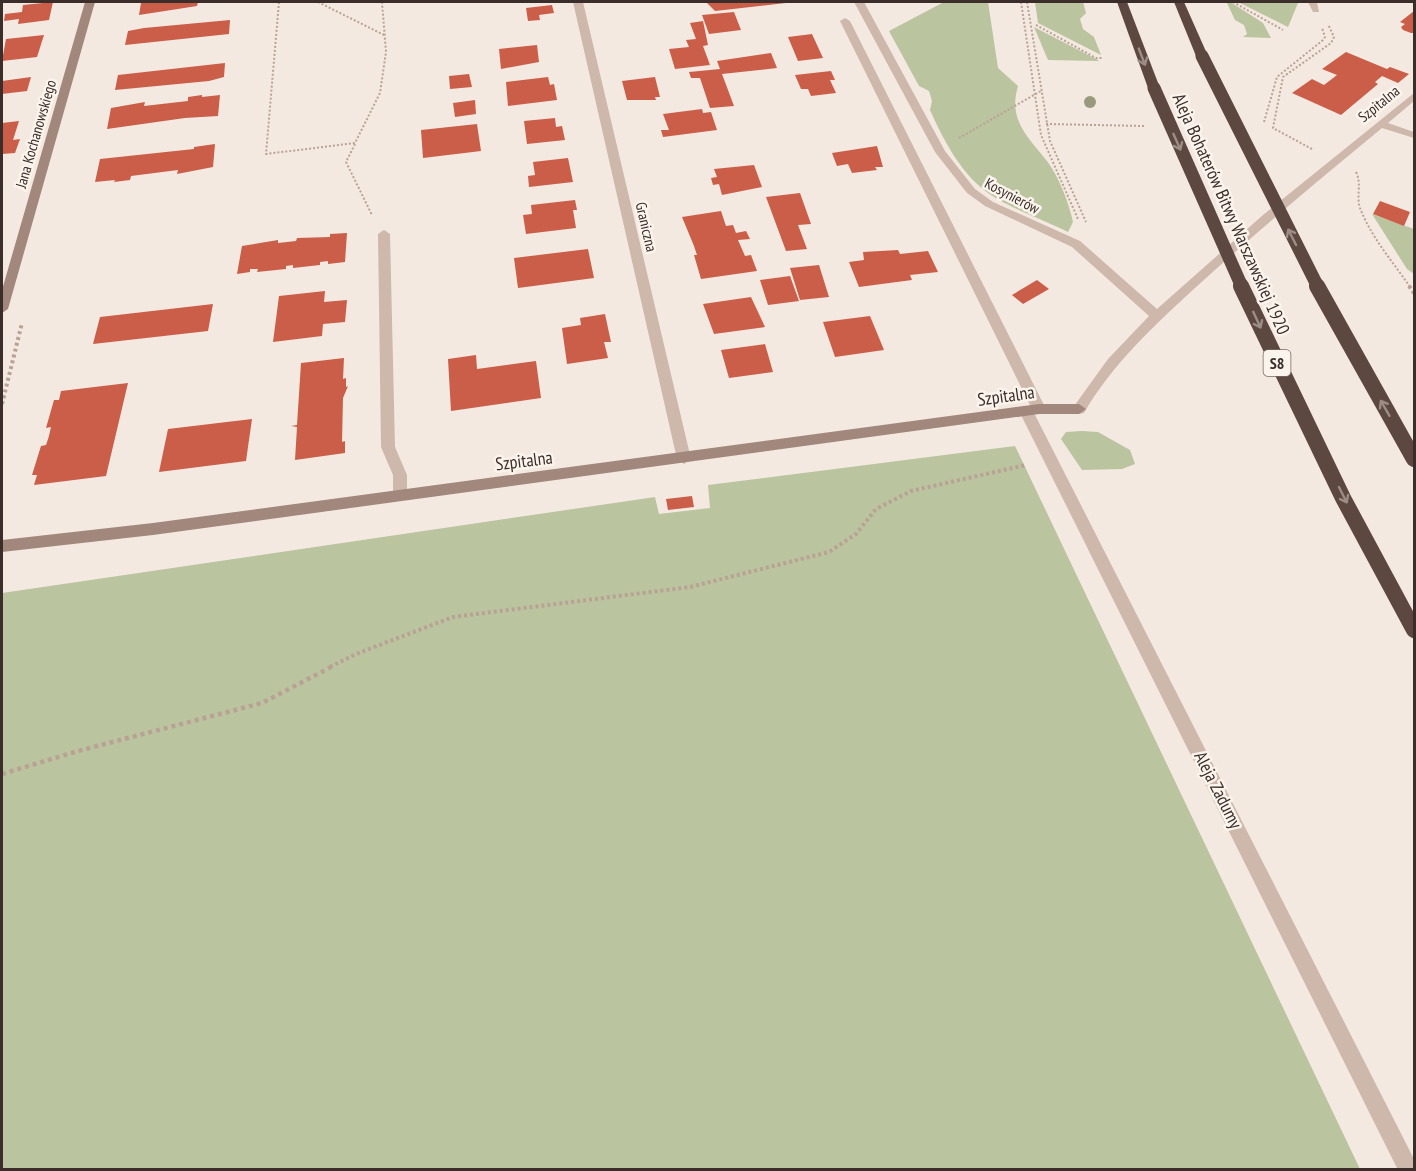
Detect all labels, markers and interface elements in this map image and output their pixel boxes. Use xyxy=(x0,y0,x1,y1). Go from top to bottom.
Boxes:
one-way arrow xyxy=(1137,47,1148,66)
street label: Jana Kochanowskiego xyxy=(11,78,60,191)
street label: Szpitalna xyxy=(1354,81,1403,126)
street label: Aleja Bohaterów Bitwy Warszawskiej 1920 xyxy=(1168,90,1295,338)
one-way arrow xyxy=(1172,132,1183,151)
street label: Kosynierów xyxy=(982,173,1043,218)
street label: Graniczna xyxy=(632,200,661,254)
one-way arrow xyxy=(1285,228,1297,246)
one-way arrow xyxy=(1251,310,1263,328)
road number: S8 xyxy=(1264,350,1290,376)
street label: Szpitalna xyxy=(976,380,1036,411)
one-way arrow xyxy=(1379,400,1391,417)
street label: Szpitalna xyxy=(494,446,554,475)
one-way arrow xyxy=(1338,485,1349,503)
street label: Aleja Zadumy xyxy=(1189,747,1248,832)

